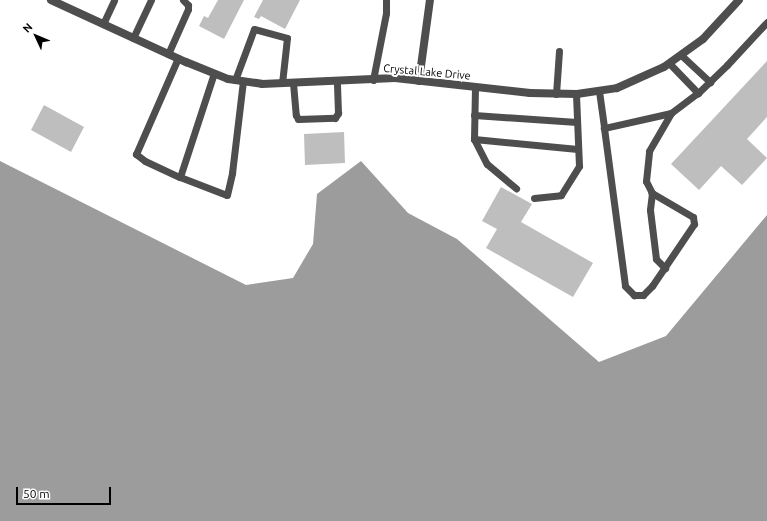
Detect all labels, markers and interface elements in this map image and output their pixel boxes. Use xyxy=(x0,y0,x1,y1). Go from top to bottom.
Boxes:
north arrow xyxy=(16,16,56,56)
text: N xyxy=(20,21,35,35)
street label: Crystal Lake Drive xyxy=(383,62,471,82)
scale bar xyxy=(18,479,113,505)
text: 50 m xyxy=(23,487,50,500)

